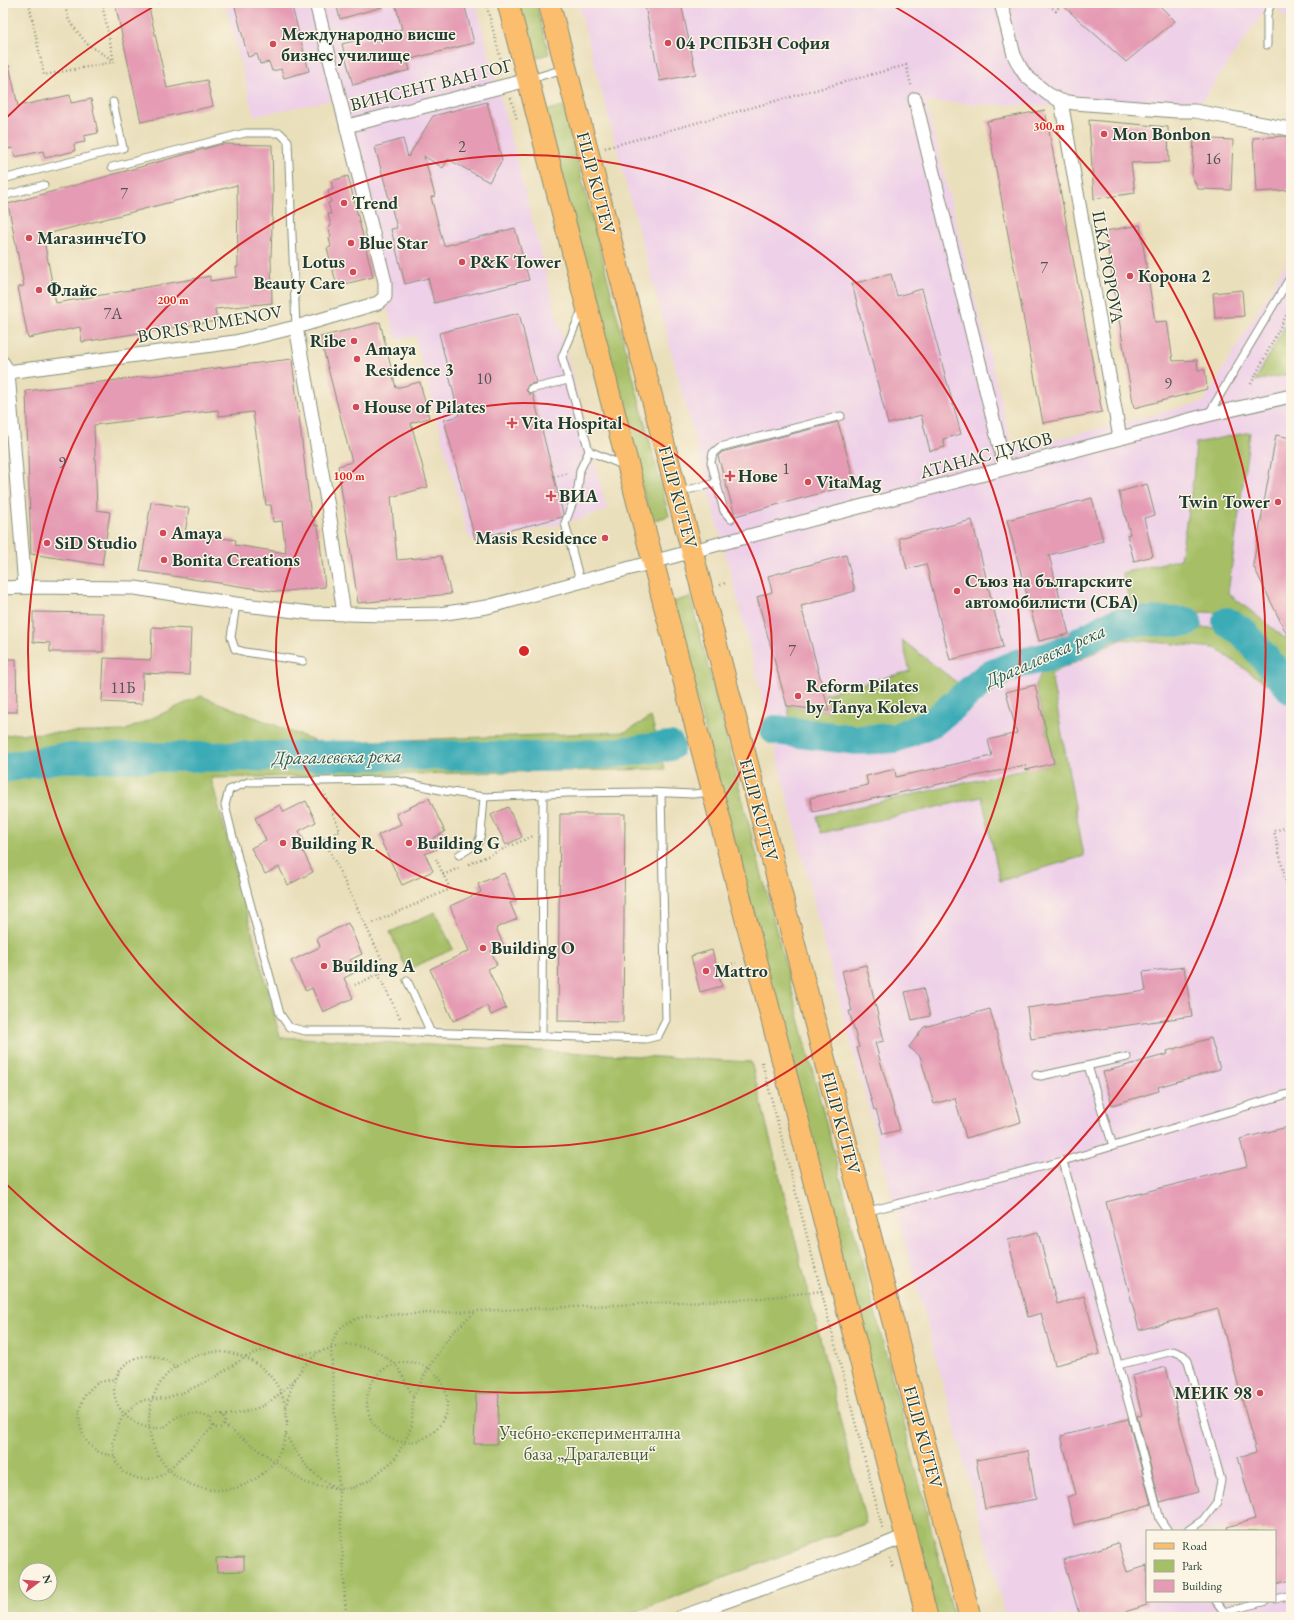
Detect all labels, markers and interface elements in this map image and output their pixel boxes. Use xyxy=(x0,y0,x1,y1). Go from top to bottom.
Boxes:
place label: Международно висше бизнес училище xyxy=(281,22,456,66)
place label: 04 РСПБЗН София xyxy=(676,31,830,54)
marker: 04 РСПБЗН София xyxy=(663,38,673,48)
marker: Международно висше бизнес училище xyxy=(268,39,278,49)
street label: ВИНСЕНТ ВАН ГОГ xyxy=(348,53,515,116)
text: 300 m xyxy=(1033,118,1065,134)
place label: Mon Bonbon xyxy=(1112,122,1211,145)
street label: FILIP KUTEV xyxy=(572,129,621,238)
marker: Mon Bonbon xyxy=(1099,129,1109,139)
house number: 2 xyxy=(458,136,466,157)
house number: 16 xyxy=(1205,148,1221,169)
house number: 7 xyxy=(120,183,128,204)
place label: Trend xyxy=(352,191,398,214)
marker: Trend xyxy=(339,198,349,208)
street label: ILKA POPOVA xyxy=(1087,209,1130,326)
place label: МагазинчеТО xyxy=(37,226,147,249)
place label: Blue Star xyxy=(359,231,428,254)
marker: МагазинчеТО xyxy=(24,233,34,243)
marker: Blue Star xyxy=(346,238,356,248)
place label: Lotus Beauty Care xyxy=(254,250,345,294)
place label: P&K Tower xyxy=(470,250,562,273)
marker: P&K Tower xyxy=(457,257,467,267)
house number: 7 xyxy=(1040,257,1048,278)
place label: Корона 2 xyxy=(1138,264,1211,287)
marker: Lotus Beauty Care xyxy=(348,267,358,277)
marker: Корона 2 xyxy=(1125,271,1135,281)
place label: Флайс xyxy=(47,278,98,301)
marker: Флайс xyxy=(34,285,44,295)
text: 200 m xyxy=(157,292,189,308)
street label: BORIS RUMENOV xyxy=(135,299,285,348)
house number: 7А xyxy=(104,303,123,324)
place label: Ribe xyxy=(310,329,346,352)
marker: Ribe xyxy=(349,336,359,346)
place label: Amaya Residence 3 xyxy=(364,337,454,381)
marker: Amaya Residence 3 xyxy=(352,354,362,364)
house number: 10 xyxy=(476,368,492,389)
house number: 9 xyxy=(1164,373,1172,394)
place label: House of Pilates xyxy=(364,395,485,418)
marker: House of Pilates xyxy=(351,402,361,412)
place label: Vita Hospital xyxy=(521,411,622,434)
marker: Vita Hospital xyxy=(506,417,518,429)
street label: АТАНАС ДУКОВ xyxy=(916,426,1055,484)
street label: FILIP KUTEV xyxy=(654,443,703,552)
house number: 9 xyxy=(58,452,66,473)
house number: 1 xyxy=(782,458,790,479)
place label: Нове xyxy=(738,464,778,487)
text: 100 m xyxy=(333,468,365,484)
place label: VitaMag xyxy=(816,470,882,493)
marker: Нове xyxy=(725,471,735,481)
marker: VitaMag xyxy=(803,477,813,487)
place label: ВИА xyxy=(559,484,599,507)
place label: Twin Tower xyxy=(1178,490,1271,513)
marker: ВИА xyxy=(546,491,556,501)
marker: Twin Tower xyxy=(1273,497,1283,507)
place label: Amaya xyxy=(170,521,222,544)
place label: Masis Residence xyxy=(475,526,597,549)
marker: Amaya xyxy=(158,528,168,538)
place label: SiD Studio xyxy=(55,531,137,554)
marker: Masis Residence xyxy=(600,533,610,543)
marker: SiD Studio xyxy=(42,538,52,548)
place label: Bonita Creations xyxy=(172,548,300,571)
marker: Bonita Creations xyxy=(159,555,169,565)
place label: Съюз на българските автомобилисти (СБА) xyxy=(965,569,1138,613)
marker: Съюз на българските автомобилисти (СБА) xyxy=(952,586,962,596)
water label: Драгалевска река xyxy=(979,618,1109,694)
house number: 7 xyxy=(788,640,796,661)
centre of rings xyxy=(517,644,531,658)
place label: Reform Pilates by Tanya Koleva xyxy=(806,674,928,718)
house number: 11Б xyxy=(111,677,135,698)
marker: Reform Pilates by Tanya Koleva xyxy=(793,691,803,701)
water label: Драгалевска река xyxy=(270,743,402,770)
street label: FILIP KUTEV xyxy=(735,756,784,865)
place label: Building R xyxy=(291,831,375,854)
place label: Building G xyxy=(417,831,500,854)
marker: Building R xyxy=(278,838,288,848)
marker: Building G xyxy=(404,838,414,848)
place label: Building O xyxy=(491,936,575,959)
marker: Building O xyxy=(478,943,488,953)
place label: Building A xyxy=(332,954,416,977)
place label: Mattro xyxy=(714,959,768,982)
marker: Building A xyxy=(319,961,329,971)
marker: Mattro xyxy=(701,966,711,976)
street label: FILIP KUTEV xyxy=(817,1069,866,1178)
place label: МЕИК 98 xyxy=(1174,1381,1252,1404)
street label: FILIP KUTEV xyxy=(899,1383,948,1492)
marker: МЕИК 98 xyxy=(1255,1388,1265,1398)
park label: Учебно-експериментална база „Драгалевци“ xyxy=(498,1421,682,1465)
legend xyxy=(1146,1530,1276,1602)
text: Road xyxy=(1182,1538,1208,1554)
text: Park xyxy=(1182,1558,1203,1574)
north arrow xyxy=(18,1562,58,1602)
text: N xyxy=(40,1573,56,1586)
text: Building xyxy=(1182,1578,1223,1594)

